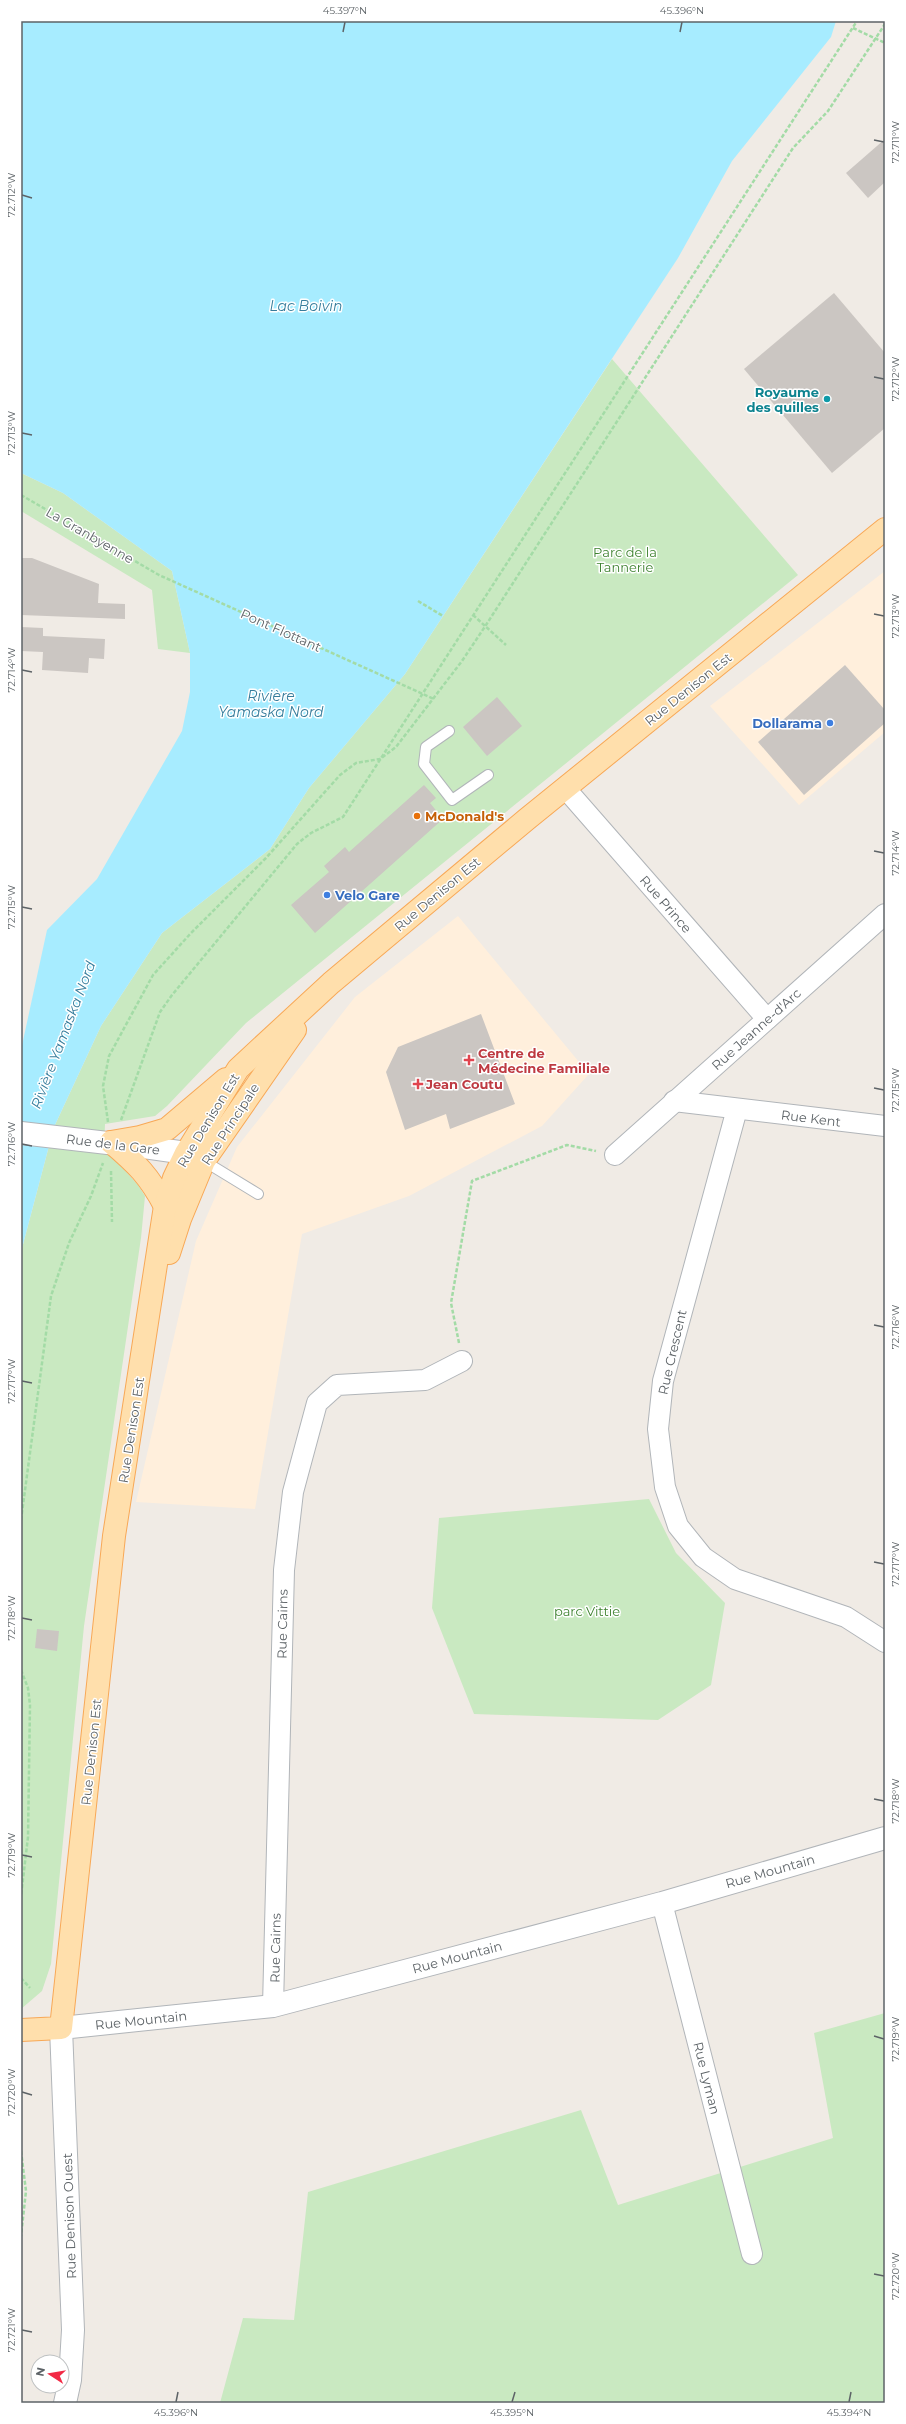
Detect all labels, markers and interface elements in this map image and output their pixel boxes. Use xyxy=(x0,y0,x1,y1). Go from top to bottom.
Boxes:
text: 45.397°N xyxy=(323,4,367,17)
text: 45.396°N xyxy=(660,4,704,17)
text: 72.711°W xyxy=(889,121,902,163)
text: 72.712°W xyxy=(5,173,18,217)
water label: Lac Boivin xyxy=(269,297,343,315)
text: 72.712°W xyxy=(889,357,902,401)
place label: Royaume des quilles xyxy=(746,384,819,415)
marker: Royaume des quilles xyxy=(822,394,832,404)
text: 72.713°W xyxy=(5,411,18,455)
street label: La Granbyenne xyxy=(43,503,137,567)
park label: Parc de la Tannerie xyxy=(593,544,657,575)
text: 72.713°W xyxy=(889,594,902,638)
street label: Pont Flottant xyxy=(238,605,324,655)
text: 72.714°W xyxy=(5,647,18,693)
street label: Rue Denison Est xyxy=(641,649,735,729)
water label: Rivière Yamaska Nord xyxy=(218,687,324,721)
place label: Dollarama xyxy=(752,715,822,731)
marker: Dollarama xyxy=(825,718,835,728)
place label: McDonald's xyxy=(425,808,504,824)
marker: McDonald's xyxy=(412,811,422,821)
text: 72.714°W xyxy=(889,830,902,876)
street label: Rue Denison Est xyxy=(391,853,483,935)
street label: Rue Prince xyxy=(637,872,695,936)
text: 72.715°W xyxy=(5,885,18,929)
place label: Velo Gare xyxy=(334,887,400,903)
marker: Velo Gare xyxy=(322,890,332,900)
water label: Rivière Yamaska Nord xyxy=(27,958,100,1111)
street label: Rue Jeanne-d'Arc xyxy=(708,985,804,1073)
place label: Centre de Médecine Familiale xyxy=(478,1045,610,1076)
marker: Centre de Médecine Familiale xyxy=(463,1054,475,1066)
text: 72.715°W xyxy=(889,1068,902,1112)
street label: Rue Denison Est xyxy=(174,1070,242,1170)
place label: Jean Coutu xyxy=(425,1076,503,1092)
marker: Jean Coutu xyxy=(413,1079,423,1089)
street label: Rue Principale xyxy=(198,1080,262,1168)
street label: Rue Kent xyxy=(780,1106,842,1130)
text: 72.716°W xyxy=(5,1122,18,1166)
street label: Rue de la Gare xyxy=(65,1130,161,1158)
text: 72.716°W xyxy=(889,1305,902,1349)
street label: Rue Crescent xyxy=(654,1308,690,1396)
text: 72.717°W xyxy=(5,1359,18,1403)
street label: Rue Denison Est xyxy=(115,1376,147,1484)
text: 72.717°W xyxy=(889,1542,902,1586)
street label: Rue Cairns xyxy=(273,1589,291,1659)
text: 72.718°W xyxy=(5,1595,18,1641)
park label: parc Vittie xyxy=(554,1603,620,1619)
street label: Rue Denison Est xyxy=(77,1698,105,1806)
text: 72.718°W xyxy=(889,1778,902,1824)
text: 72.719°W xyxy=(5,1833,18,1877)
street label: Rue Mountain xyxy=(723,1851,817,1891)
street label: Rue Cairns xyxy=(266,1913,284,1983)
street label: Rue Mountain xyxy=(410,1937,504,1977)
street label: Rue Mountain xyxy=(94,2007,188,2033)
text: 72.719°W xyxy=(889,2017,902,2061)
street label: Rue Lyman xyxy=(690,2040,724,2116)
text: 72.720°W xyxy=(5,2068,18,2116)
street label: Rue Denison Ouest xyxy=(59,2153,79,2279)
text: 72.720°W xyxy=(889,2252,902,2300)
text: 72.721°W xyxy=(5,2308,18,2352)
north arrow xyxy=(30,2354,70,2394)
text: N xyxy=(32,2366,48,2378)
text: 45.396°N xyxy=(154,2406,198,2419)
text: 45.395°N xyxy=(490,2406,534,2419)
text: 45.394°N xyxy=(827,2406,871,2419)

